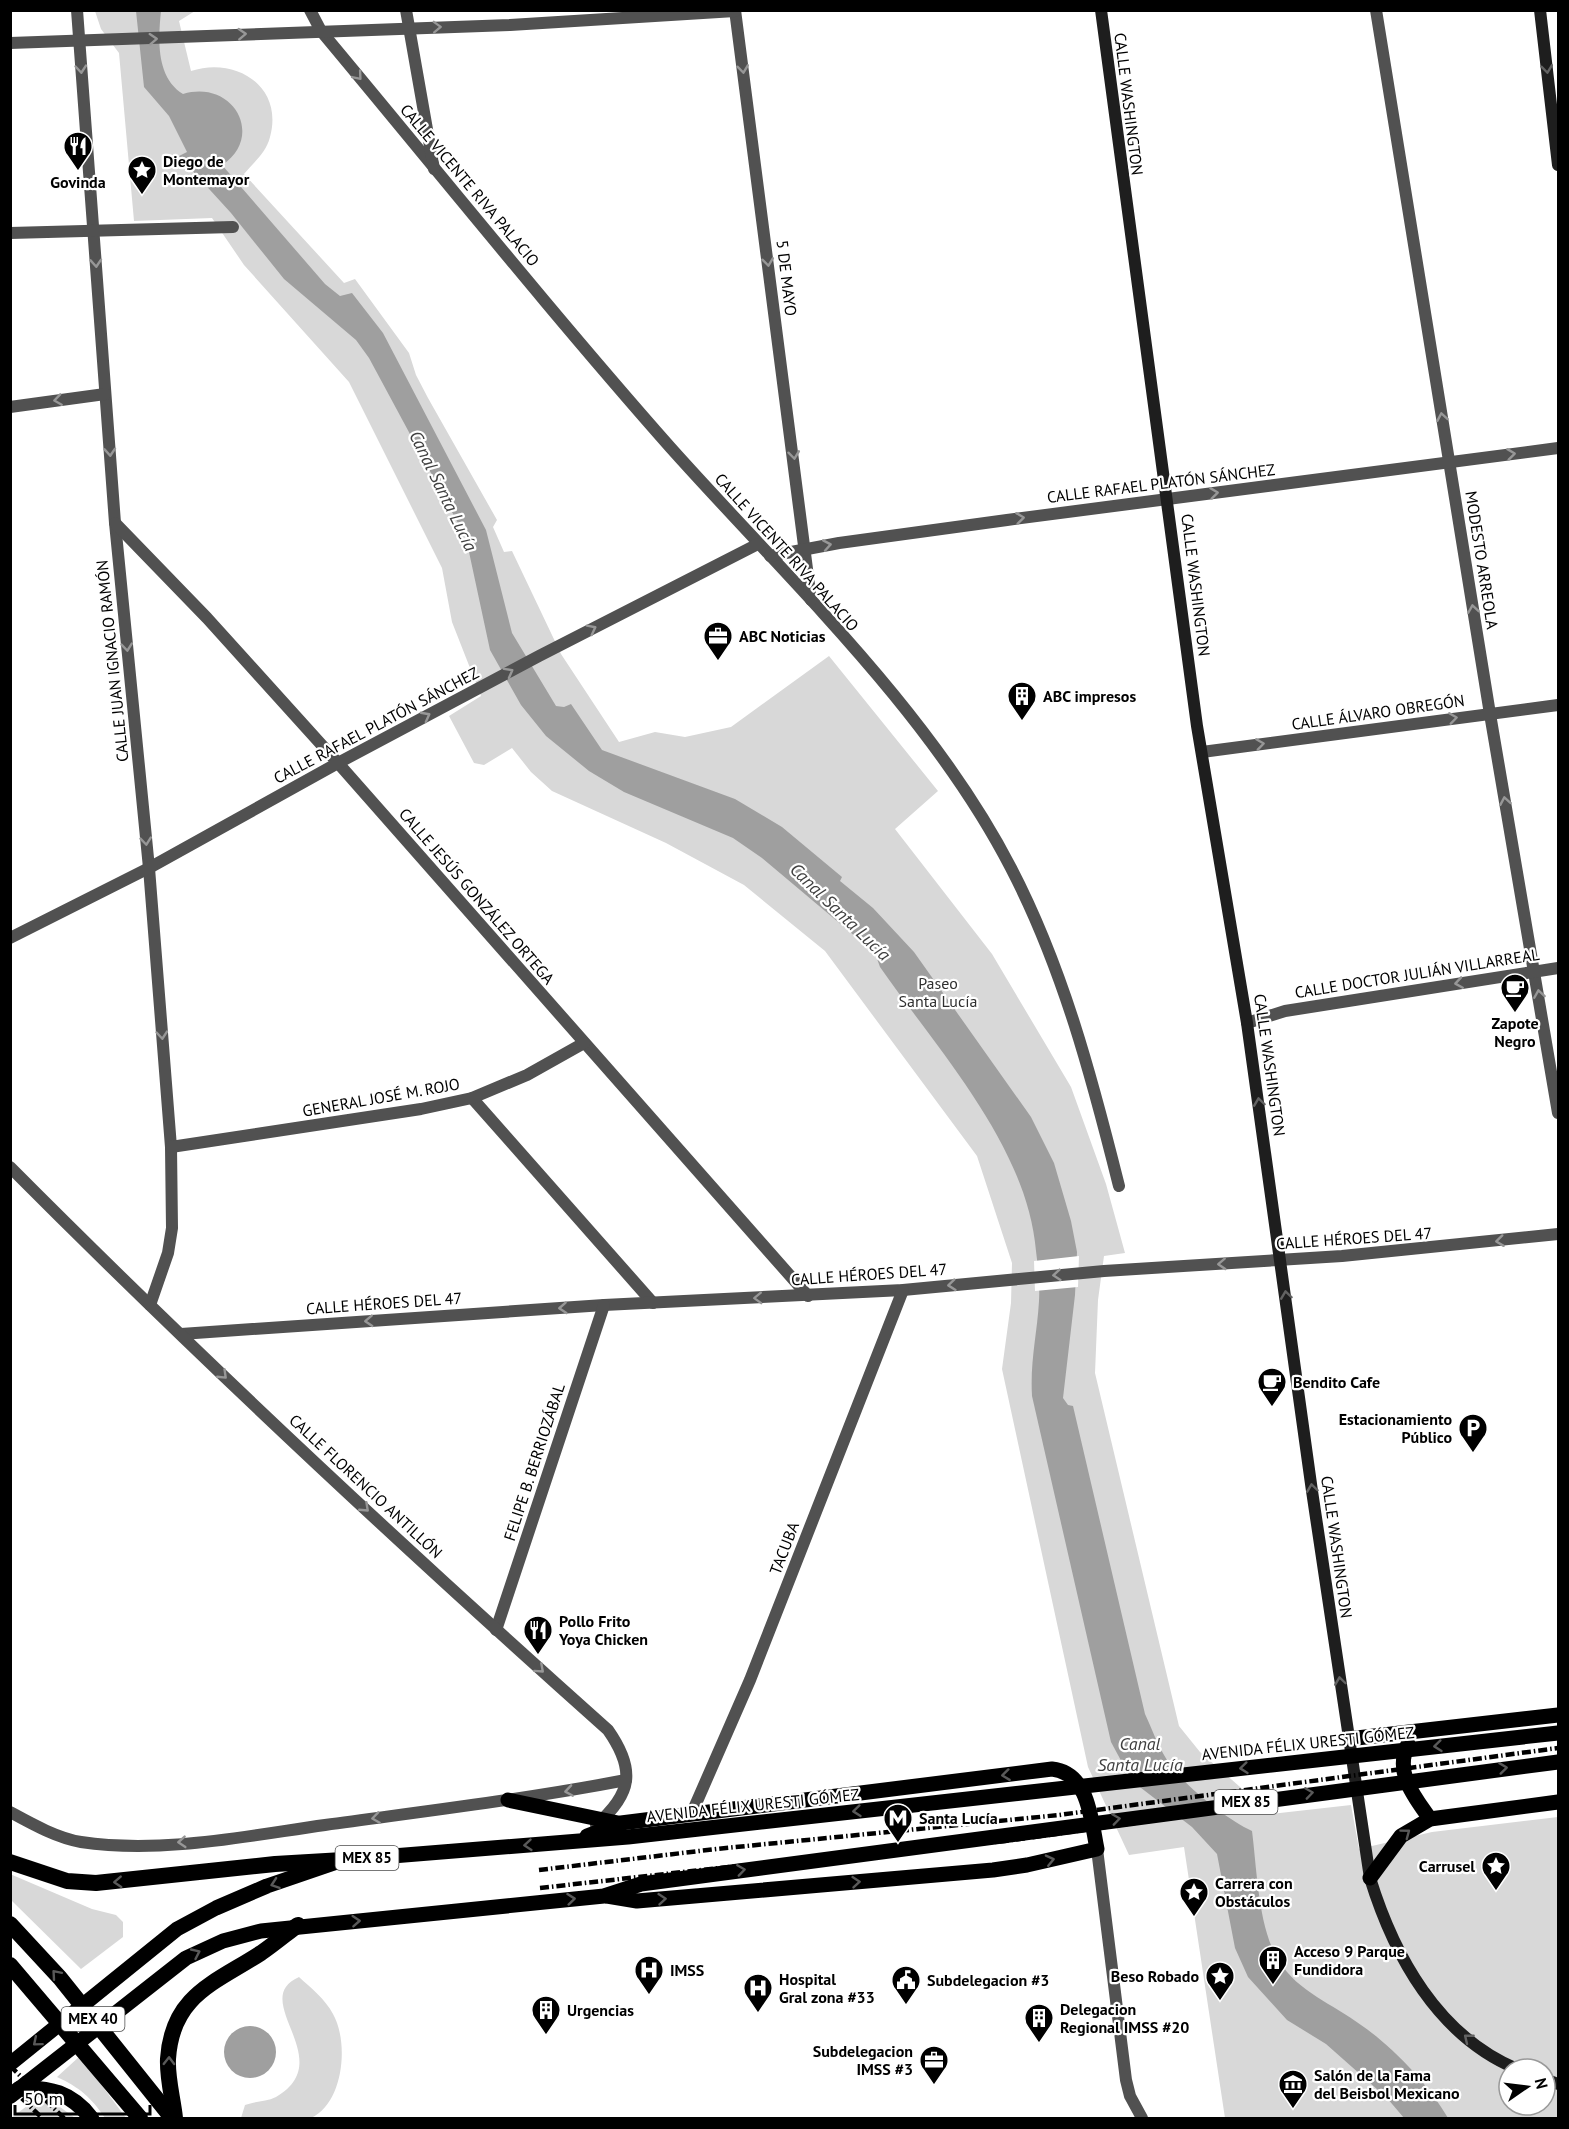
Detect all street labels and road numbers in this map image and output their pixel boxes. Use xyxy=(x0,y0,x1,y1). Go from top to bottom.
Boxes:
street label: CALLE WASHINGTON xyxy=(1110,32,1148,176)
street label: CALLE VICENTE RIVA PALACIO xyxy=(396,100,544,270)
street label: 5 DE MAYO xyxy=(772,239,802,317)
street label: CALLE RAFAEL PLATÓN SÁNCHEZ xyxy=(1046,459,1276,507)
street label: CALLE VICENTE RIVA PALACIO xyxy=(711,469,863,635)
street label: MODESTO ARREOLA xyxy=(1461,489,1503,631)
street label: CALLE WASHINGTON xyxy=(1177,513,1215,657)
street label: CALLE JUAN IGNACIO RAMÓN xyxy=(91,559,133,763)
street label: CALLE RAFAEL PLATÓN SÁNCHEZ xyxy=(270,662,482,788)
street label: CALLE ÁLVARO OBREGÓN xyxy=(1290,690,1466,734)
street label: CALLE JESÚS GONZÁLEZ ORTEGA xyxy=(395,804,559,989)
street label: CALLE DOCTOR JULIÁN VILLARREAL xyxy=(1293,944,1541,1002)
street label: CALLE WASHINGTON xyxy=(1250,993,1290,1137)
street label: GENERAL JOSÉ M. ROJO xyxy=(301,1073,461,1121)
street label: CALLE HÉROES DEL 47 xyxy=(1275,1223,1433,1253)
street label: CALLE HÉROES DEL 47 xyxy=(790,1259,948,1289)
street label: CALLE HÉROES DEL 47 xyxy=(305,1288,463,1318)
street label: FELIPE B. BERRIOZÁBAL xyxy=(499,1381,569,1543)
street label: CALLE FLORENCIO ANTILLÓN xyxy=(285,1410,447,1562)
street label: CALLE WASHINGTON xyxy=(1317,1475,1357,1619)
street label: TACUBA xyxy=(765,1518,803,1577)
street label: AVENIDA FÉLIX URESTI GÓMEZ xyxy=(1201,1722,1416,1764)
street label: AVENIDA FÉLIX URESTI GÓMEZ xyxy=(646,1784,861,1826)
road number: MEX 85 xyxy=(1214,1790,1278,1814)
road number: MEX 85 xyxy=(336,1846,398,1870)
road number: MEX 40 xyxy=(62,2007,124,2031)

